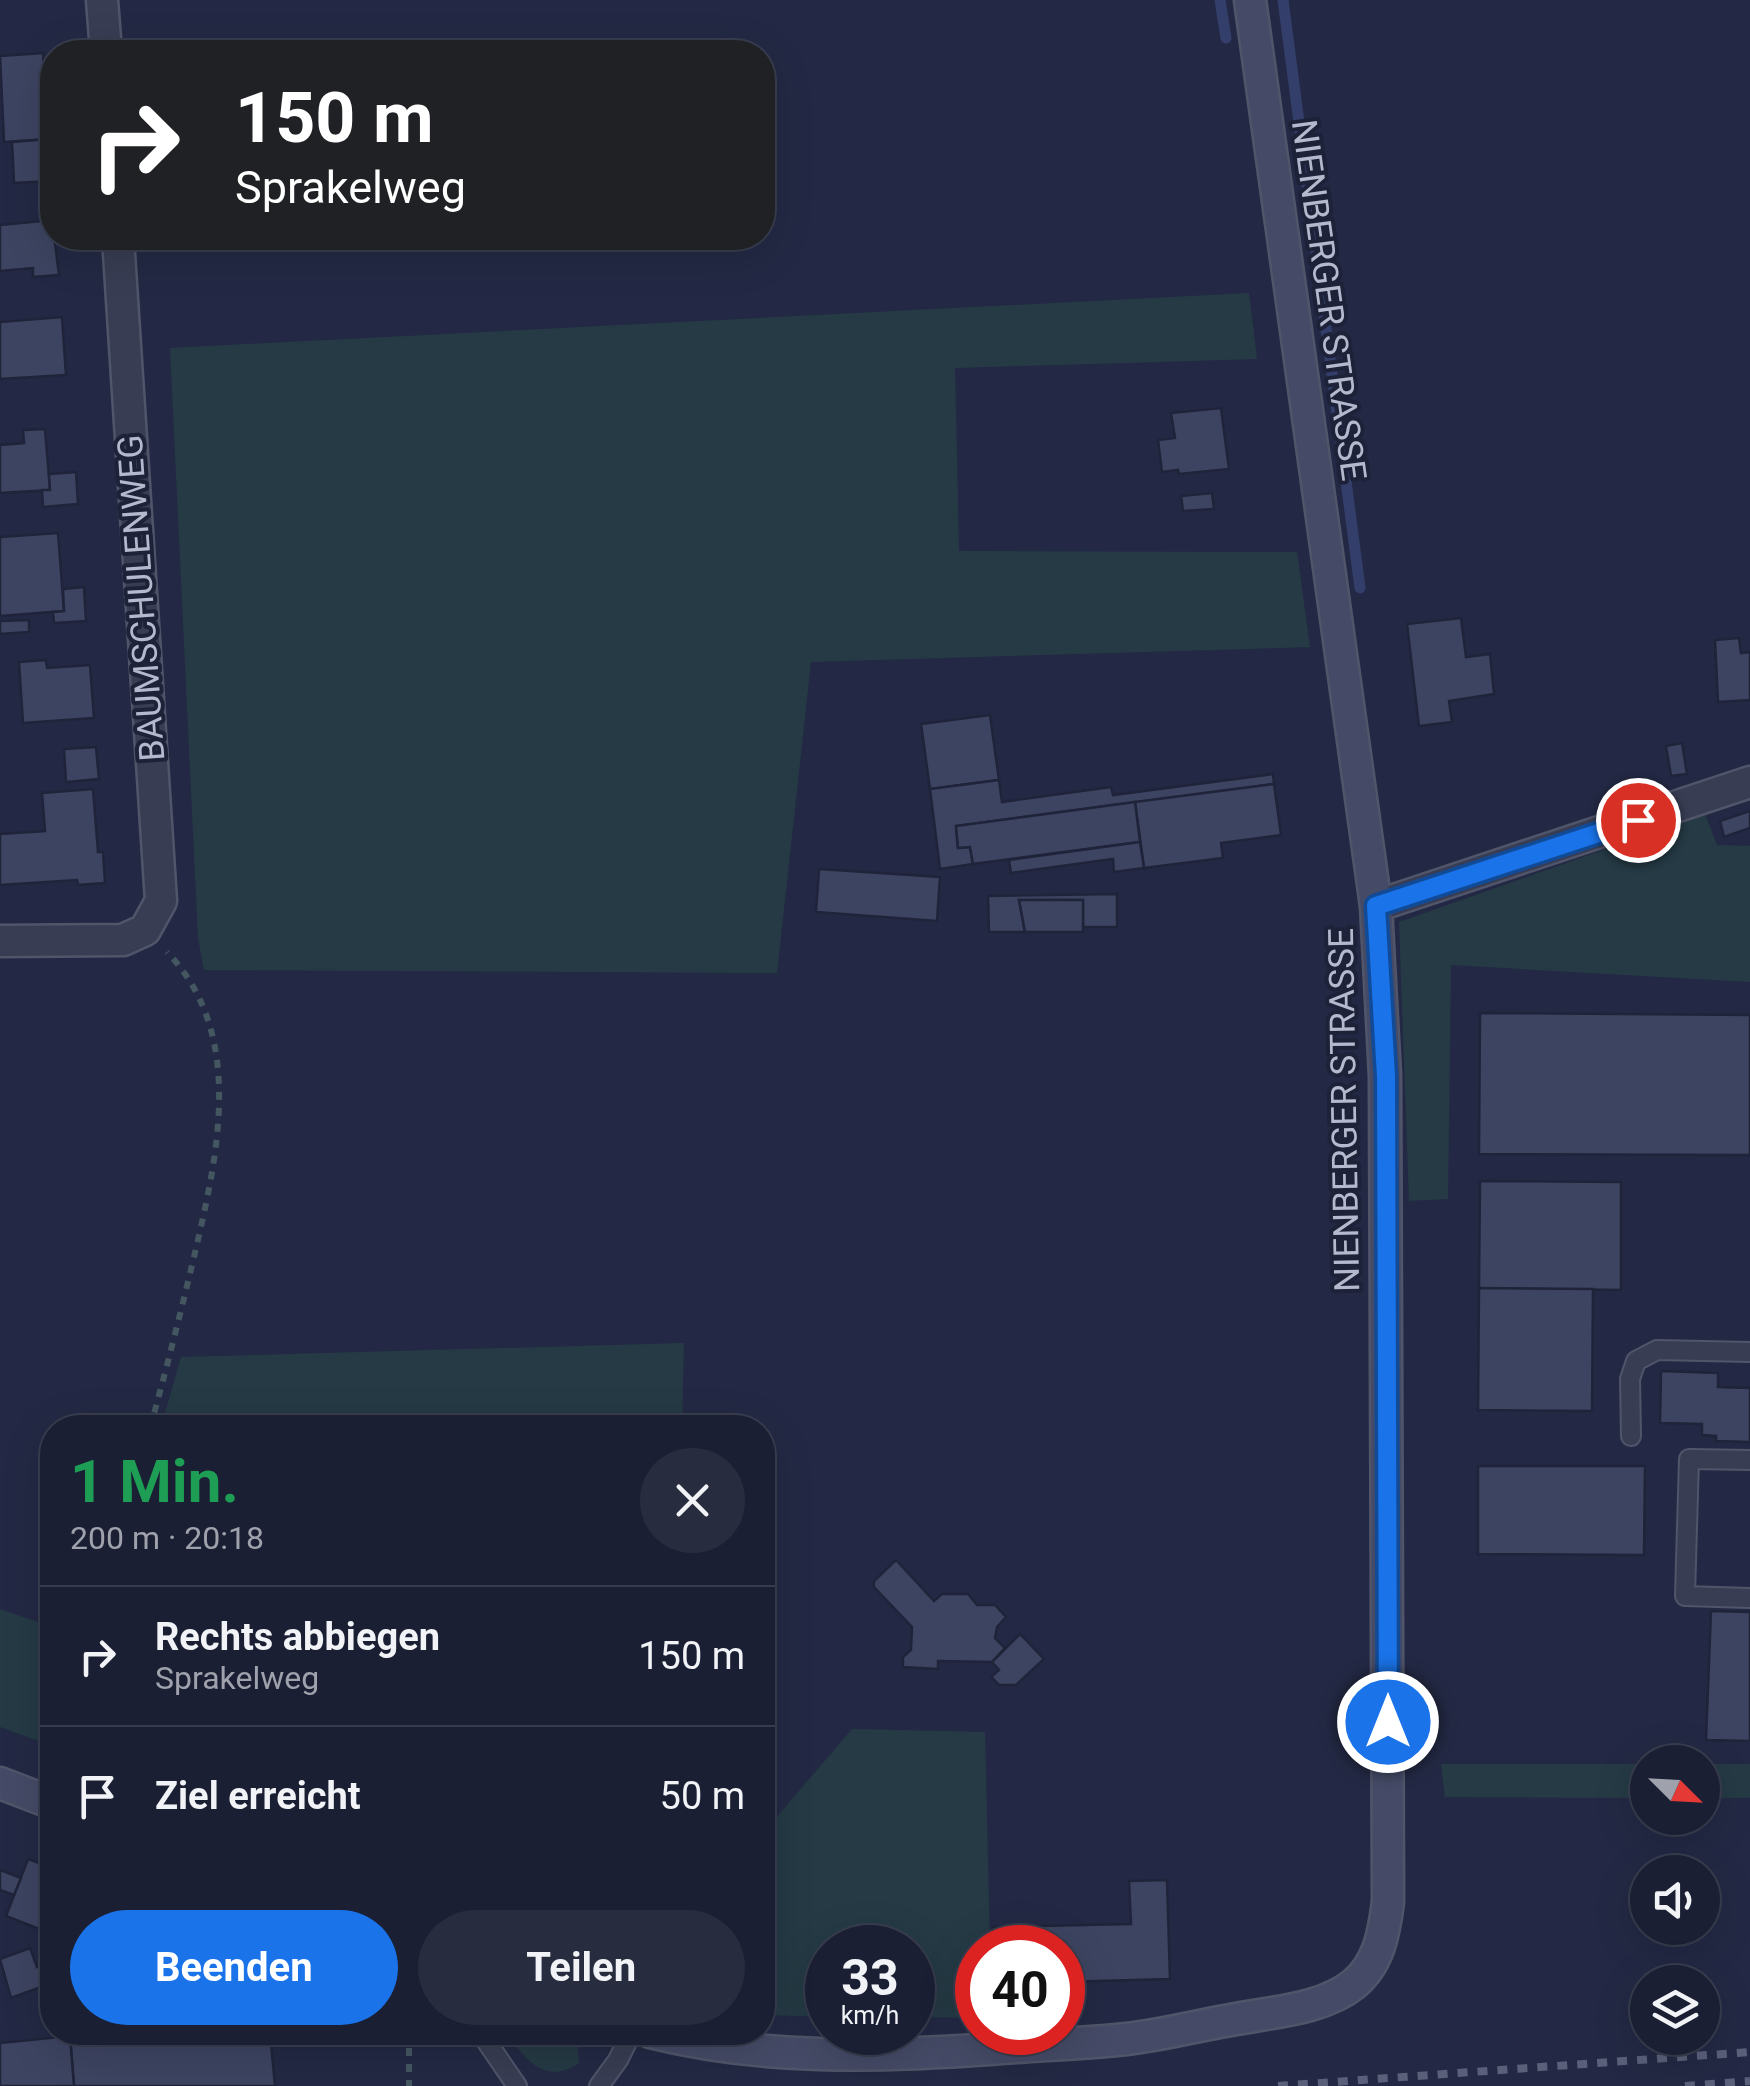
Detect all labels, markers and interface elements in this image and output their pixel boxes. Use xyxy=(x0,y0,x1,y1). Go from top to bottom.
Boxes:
text: 150 m xyxy=(235,77,434,159)
icon: right xyxy=(70,80,200,210)
street label: NIENBERGER STRASSE xyxy=(1283,117,1374,483)
text: Sprakelweg xyxy=(235,161,466,214)
street label: BAUMSCHULENWEG xyxy=(110,433,173,763)
pin xyxy=(1596,778,1681,863)
icon: arrive xyxy=(1611,793,1666,848)
street label: NIENBERGER STRASSE xyxy=(1321,928,1368,1292)
text: 1 Min. xyxy=(70,1446,239,1517)
button: close xyxy=(640,1448,745,1553)
text: 200 m · 20:18 xyxy=(70,1519,264,1557)
text: Rechts abbiegen xyxy=(155,1615,440,1659)
icon: right xyxy=(70,1629,125,1684)
text: 150 m xyxy=(638,1634,745,1678)
text: Sprakelweg xyxy=(155,1659,319,1697)
position arrow xyxy=(1336,1670,1440,1774)
north arrow xyxy=(1630,1745,1720,1835)
map controls xyxy=(1630,1745,1720,2055)
icon: arrive xyxy=(70,1769,125,1824)
text: Ziel erreicht xyxy=(155,1774,361,1818)
text: 50 m xyxy=(660,1774,745,1818)
button: sound xyxy=(1630,1855,1720,1945)
button: Beenden xyxy=(70,1910,398,2025)
button: Teilen xyxy=(418,1910,745,2025)
speed limit sign: 40 xyxy=(955,1925,1085,2055)
text: 33 xyxy=(841,1949,899,2007)
button: layers xyxy=(1630,1965,1720,2055)
text: km/h xyxy=(841,2001,899,2030)

